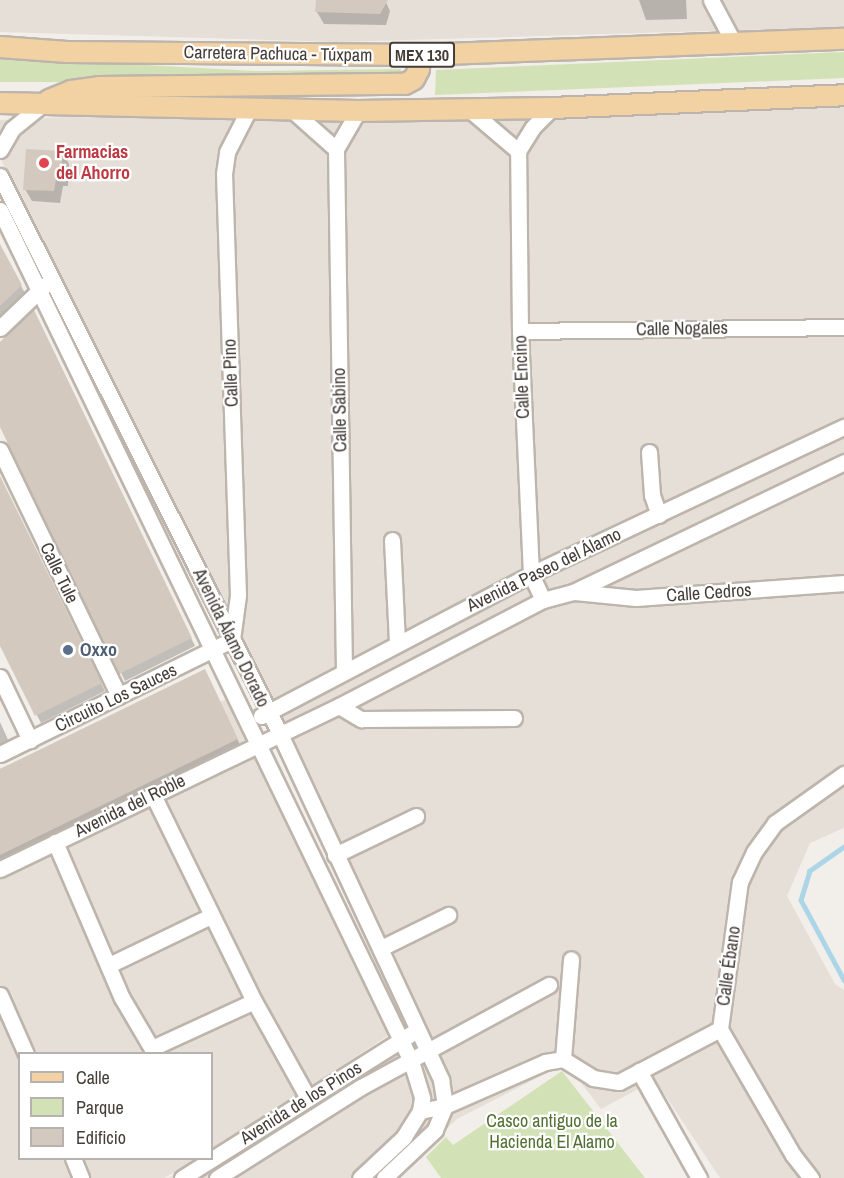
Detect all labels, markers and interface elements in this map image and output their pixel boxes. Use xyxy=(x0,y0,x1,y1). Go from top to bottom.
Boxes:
street label: Carretera Pachuca - Túxpam xyxy=(183,42,373,66)
road number: MEX 130 xyxy=(389,42,455,68)
place label: Farmacias del Ahorro xyxy=(56,142,131,184)
marker: Farmacias del Ahorro xyxy=(37,156,51,170)
street label: Calle Nogales xyxy=(636,317,728,341)
street label: Calle Encino xyxy=(510,335,534,419)
street label: Calle Pino xyxy=(219,339,243,407)
street label: Calle Sabino xyxy=(328,368,352,452)
street label: Avenida Paseo del Álamo xyxy=(463,523,625,617)
street label: Calle Tule xyxy=(35,539,83,607)
street label: Avenida Álamo Dorado xyxy=(188,565,274,711)
street label: Calle Cedros xyxy=(666,579,752,607)
place label: Oxxo xyxy=(80,639,117,661)
marker: Oxxo xyxy=(61,643,75,657)
street label: Circuito Los Sauces xyxy=(52,659,180,737)
street label: Avenida del Roble xyxy=(71,770,189,842)
street label: Calle Ébano xyxy=(713,925,745,1007)
legend xyxy=(18,1052,213,1160)
street label: Avenida de los Pinos xyxy=(236,1057,366,1149)
text: Calle xyxy=(76,1065,110,1090)
text: Parque xyxy=(76,1095,124,1120)
park label: Casco antiguo de la Hacienda El Alamo xyxy=(486,1111,618,1154)
text: Edificio xyxy=(76,1125,126,1150)

